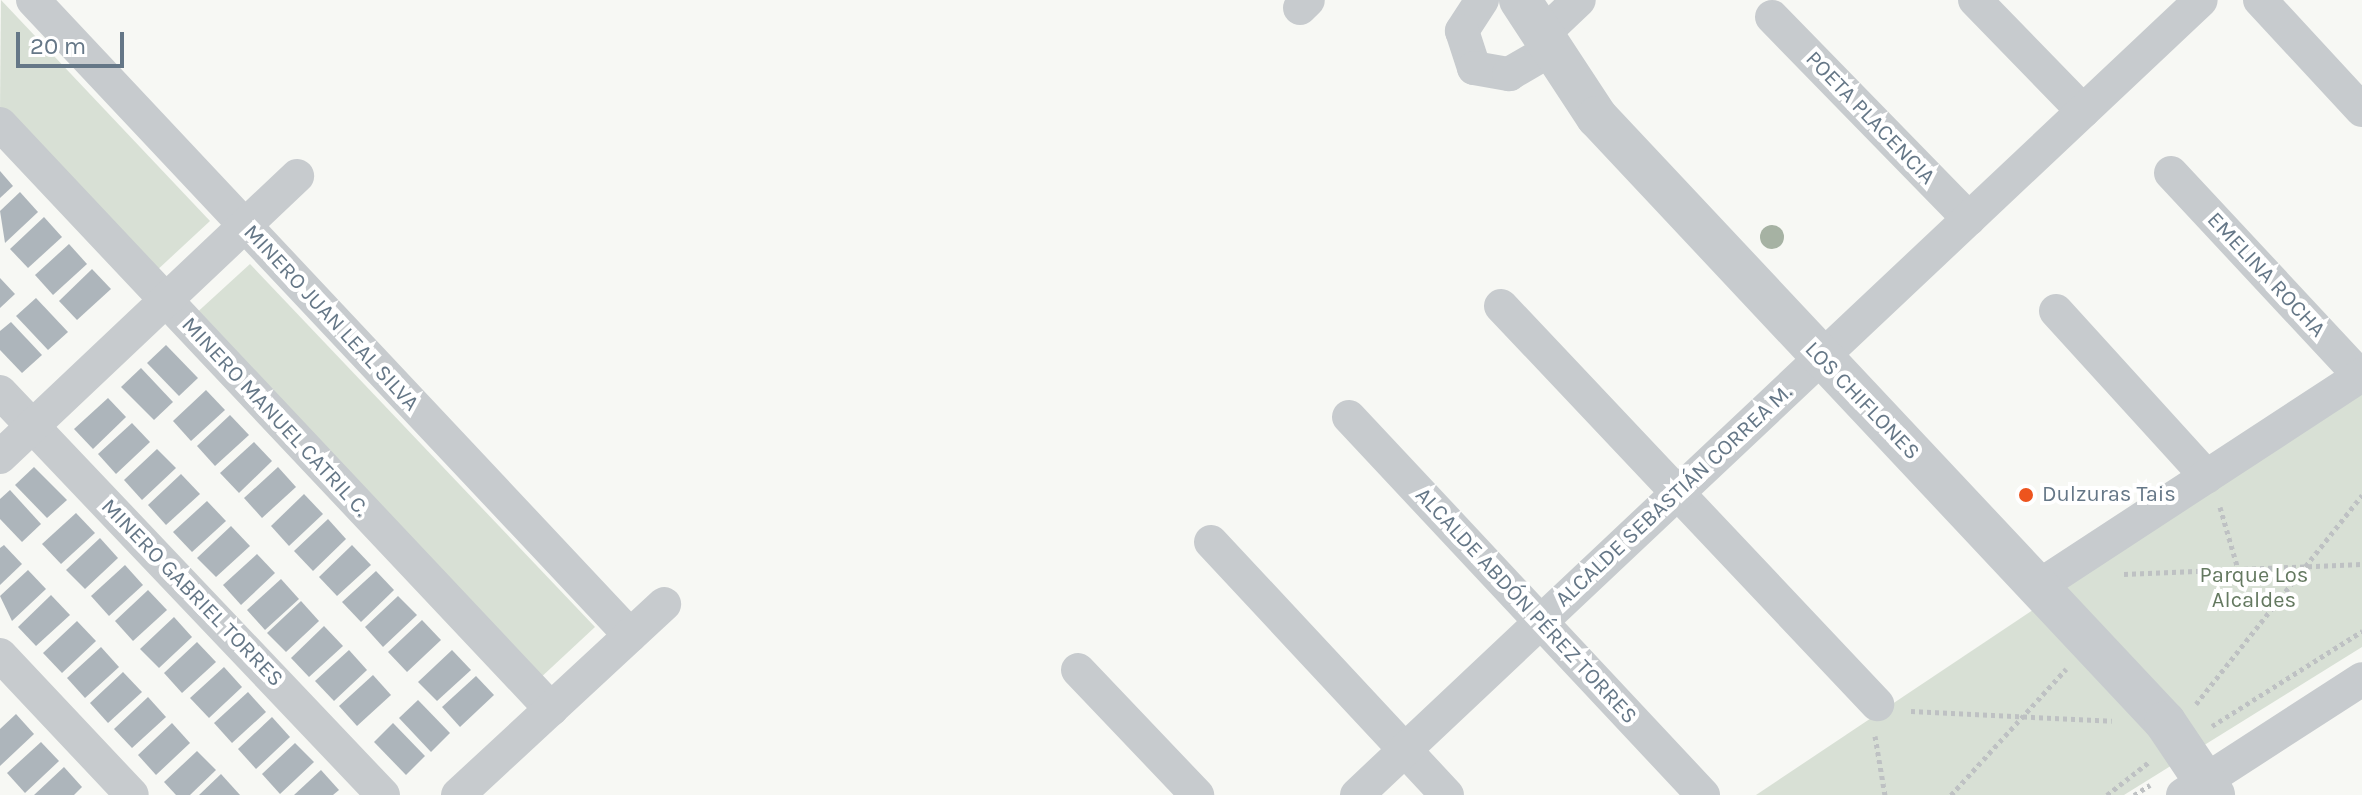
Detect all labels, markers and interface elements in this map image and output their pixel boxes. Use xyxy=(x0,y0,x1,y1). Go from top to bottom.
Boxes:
scale bar xyxy=(20,16,128,66)
text: 20 m xyxy=(30,32,86,60)
street label: POETA PLACENCIA xyxy=(1800,46,1940,190)
street label: EMELINA ROCHA xyxy=(2201,207,2331,343)
street label: MINERO JUAN LEAL SILVA xyxy=(238,219,424,417)
street label: MINERO MANUEL CATRIL C. xyxy=(176,312,374,522)
street label: LOS CHIFLONES xyxy=(1799,336,1925,466)
street label: ALCALDE SEBASTIÁN CORREA M. xyxy=(1550,379,1798,613)
street label: ALCALDE ABDÓN PÉREZ TORRES xyxy=(1410,482,1642,730)
place label: Dulzuras Tais xyxy=(2042,482,2176,508)
marker: Dulzuras Tais xyxy=(2017,486,2035,504)
street label: MINERO GABRIEL TORRES xyxy=(95,494,289,692)
park label: Parque Los Alcaldes xyxy=(2200,562,2308,614)

